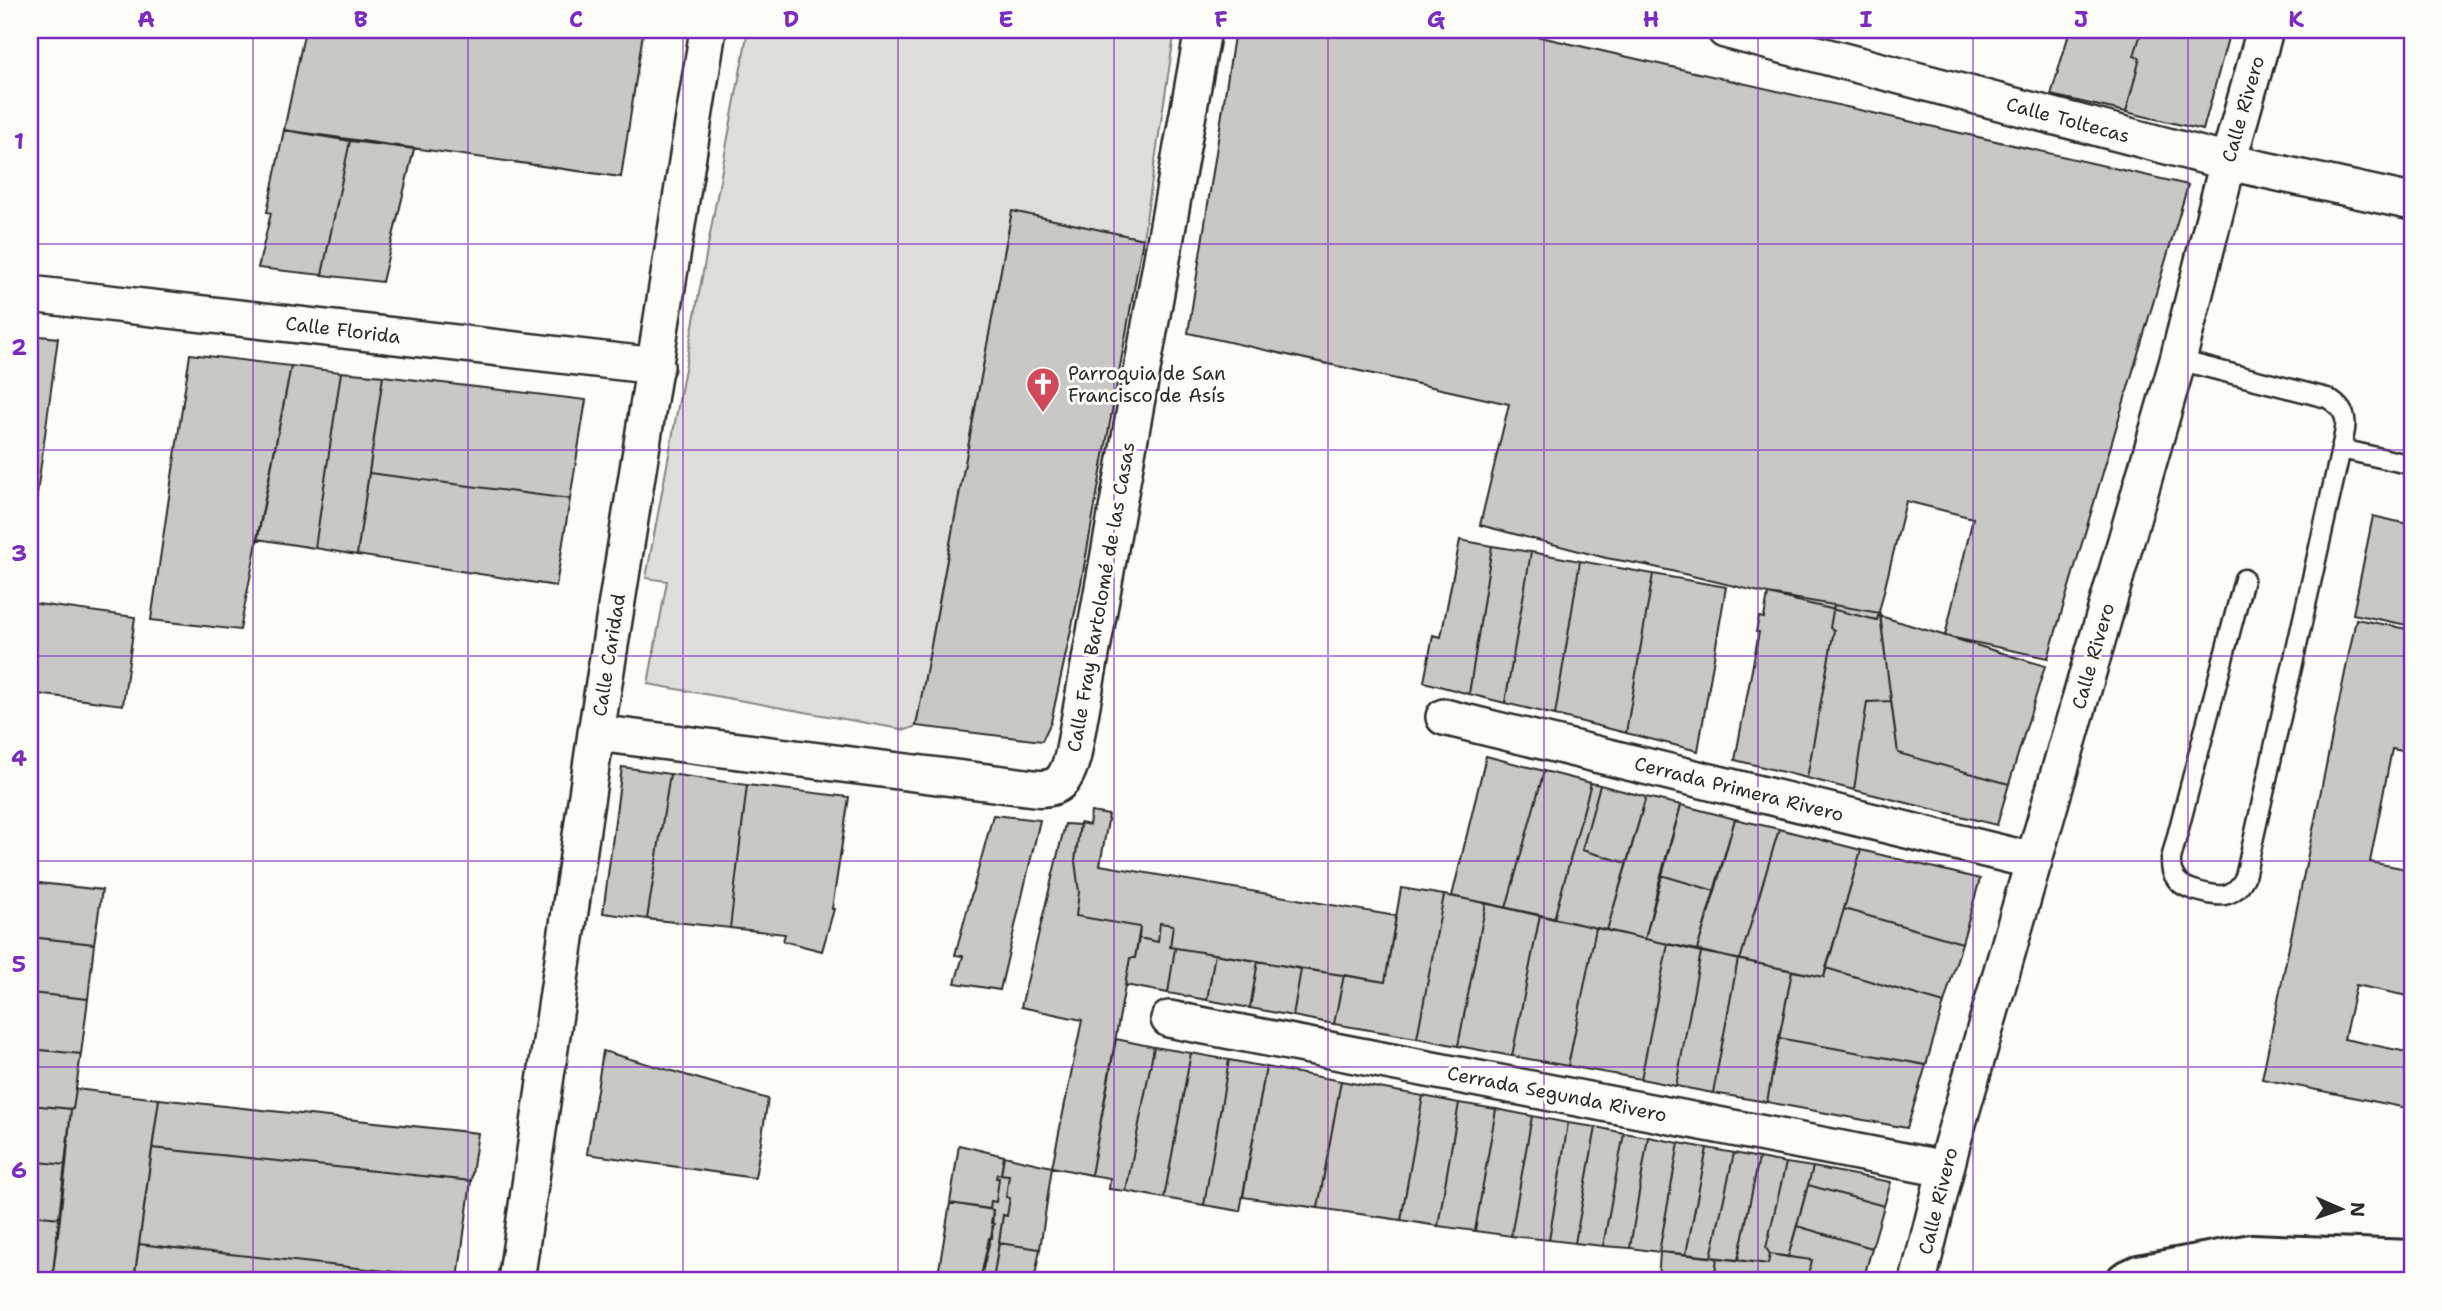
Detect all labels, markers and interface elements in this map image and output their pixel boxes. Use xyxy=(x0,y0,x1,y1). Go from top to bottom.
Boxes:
text: A xyxy=(137,4,155,34)
text: B xyxy=(354,4,368,34)
text: C xyxy=(569,4,583,34)
text: D xyxy=(783,4,799,34)
text: E xyxy=(998,4,1014,34)
text: F xyxy=(1214,4,1228,34)
text: G xyxy=(1427,4,1446,34)
text: H xyxy=(1643,4,1659,34)
text: I xyxy=(1860,4,1873,34)
text: J xyxy=(2074,4,2088,34)
text: K xyxy=(2288,4,2304,34)
street label: Calle Rivero xyxy=(2216,53,2270,165)
street label: Calle Toltecas xyxy=(2004,92,2132,148)
text: 1 xyxy=(14,126,24,156)
street label: Calle Florida xyxy=(284,311,402,349)
text: 2 xyxy=(11,332,27,362)
place label: Parroquia de San Francisco de Asís xyxy=(1068,361,1226,408)
church icon: Parroquia de San Francisco de Asís xyxy=(1024,365,1062,414)
street label: Calle Fray Bartolomé de las Casas xyxy=(1061,440,1141,754)
text: 3 xyxy=(11,538,27,568)
street label: Calle Caridad xyxy=(587,592,631,718)
street label: Calle Rivero xyxy=(2066,600,2120,712)
text: 4 xyxy=(11,743,27,773)
street label: Cerrada Primera Rivero xyxy=(1632,751,1846,827)
text: 5 xyxy=(12,949,26,979)
street label: Cerrada Segunda Rivero xyxy=(1445,1060,1669,1128)
street label: Calle Rivero xyxy=(1913,1145,1963,1257)
text: 6 xyxy=(11,1155,27,1185)
north arrow xyxy=(2306,1174,2376,1244)
text: N xyxy=(2345,1202,2370,1218)

